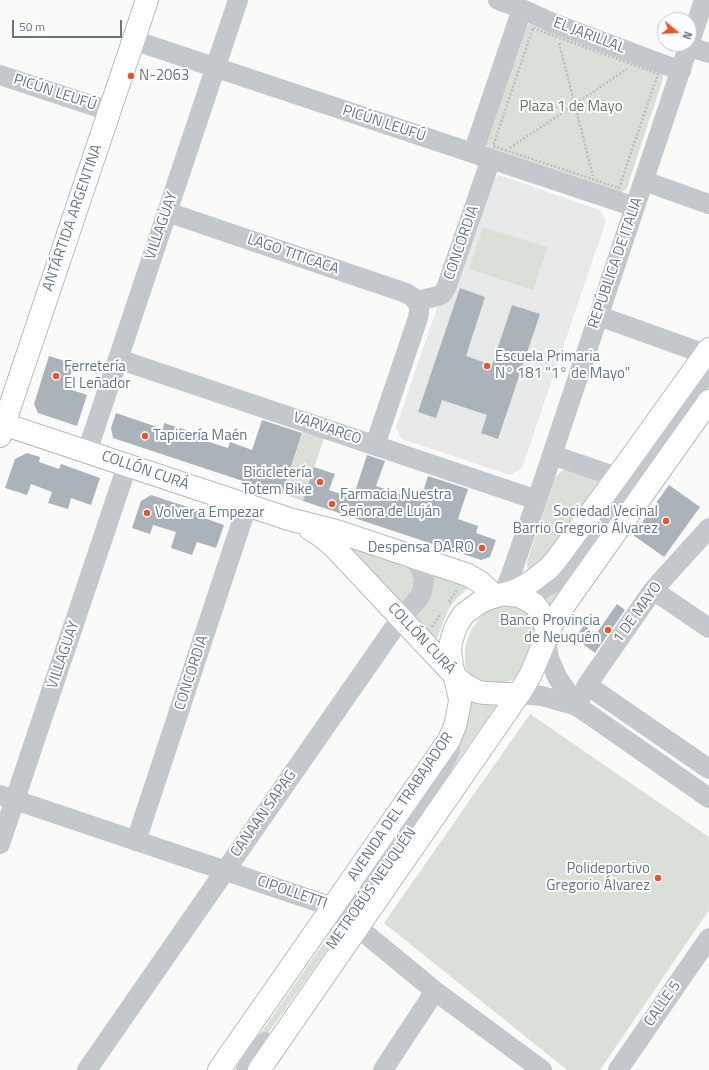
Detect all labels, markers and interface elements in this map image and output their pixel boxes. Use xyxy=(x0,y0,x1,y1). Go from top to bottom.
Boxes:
scale bar xyxy=(14,12,124,38)
north arrow xyxy=(657,12,697,52)
street label: EL JARILLAL xyxy=(551,14,627,58)
text: 50 m xyxy=(19,17,45,36)
text: N xyxy=(679,29,696,41)
place label: N-2063 xyxy=(139,67,189,85)
street label: PICÚN LEUFÚ xyxy=(11,71,99,115)
marker: N-2063 xyxy=(126,71,136,81)
park label: Plaza 1 de Mayo xyxy=(519,98,623,116)
street label: PICÚN LEUFÚ xyxy=(340,102,428,146)
street label: ANTÁRTIDA ARGENTINA xyxy=(39,142,107,294)
street label: VILLAGUAY xyxy=(142,190,182,262)
street label: REPÚBLICA DE ITALIA xyxy=(585,195,647,331)
street label: CONCORDIA xyxy=(441,203,483,283)
street label: LAGO TITICACA xyxy=(245,231,341,279)
place label: Escuela Primaria N° 181 "1° de Mayo" xyxy=(495,348,630,383)
place label: Ferretería El Leñador xyxy=(64,358,130,393)
marker: Escuela Primaria N° 181 "1° de Mayo" xyxy=(482,361,492,371)
marker: Ferretería El Leñador xyxy=(51,371,61,381)
street label: VARVARCO xyxy=(291,409,363,449)
place label: Tapicería Maén xyxy=(153,427,247,445)
marker: Tapicería Maén xyxy=(140,431,150,441)
street label: COLLÓN CURÁ xyxy=(99,448,191,494)
place label: Bicicletería Totem Bike xyxy=(242,464,312,499)
marker: Bicicletería Totem Bike xyxy=(315,477,325,487)
place label: Farmacia Nuestra Señora de Luján xyxy=(340,486,451,521)
marker: Farmacia Nuestra Señora de Luján xyxy=(327,499,337,509)
place label: Sociedad Vecinal Barrio Gregorio Álvarez xyxy=(513,503,658,538)
place label: Volver a Empezar xyxy=(155,504,264,522)
marker: Volver a Empezar xyxy=(142,508,152,518)
marker: Sociedad Vecinal Barrio Gregorio Álvarez xyxy=(661,516,671,526)
place label: Despensa DA.RO xyxy=(368,539,474,557)
marker: Despensa DA.RO xyxy=(477,543,487,553)
street label: 1 DE MAYO xyxy=(610,579,666,647)
street label: COLLÓN CURÁ xyxy=(383,600,459,678)
place label: Banco Provincia de Neuquén xyxy=(500,612,600,647)
street label: VILLAGUAY xyxy=(44,619,84,691)
marker: Banco Provincia de Neuquén xyxy=(603,625,613,635)
street label: CONCORDIA xyxy=(171,633,213,713)
street label: AVENIDA DEL TRABAJADOR xyxy=(344,729,458,885)
street label: CANAAN SAPAG xyxy=(227,767,301,861)
street label: METROBÚS NEUQUÉN xyxy=(323,825,421,953)
place label: Polideportivo Gregorio Álvarez xyxy=(546,860,650,895)
street label: CIPOLLETTI xyxy=(255,873,329,913)
marker: Polideportivo Gregorio Álvarez xyxy=(653,873,663,883)
street label: CALLE 5 xyxy=(641,978,685,1030)

